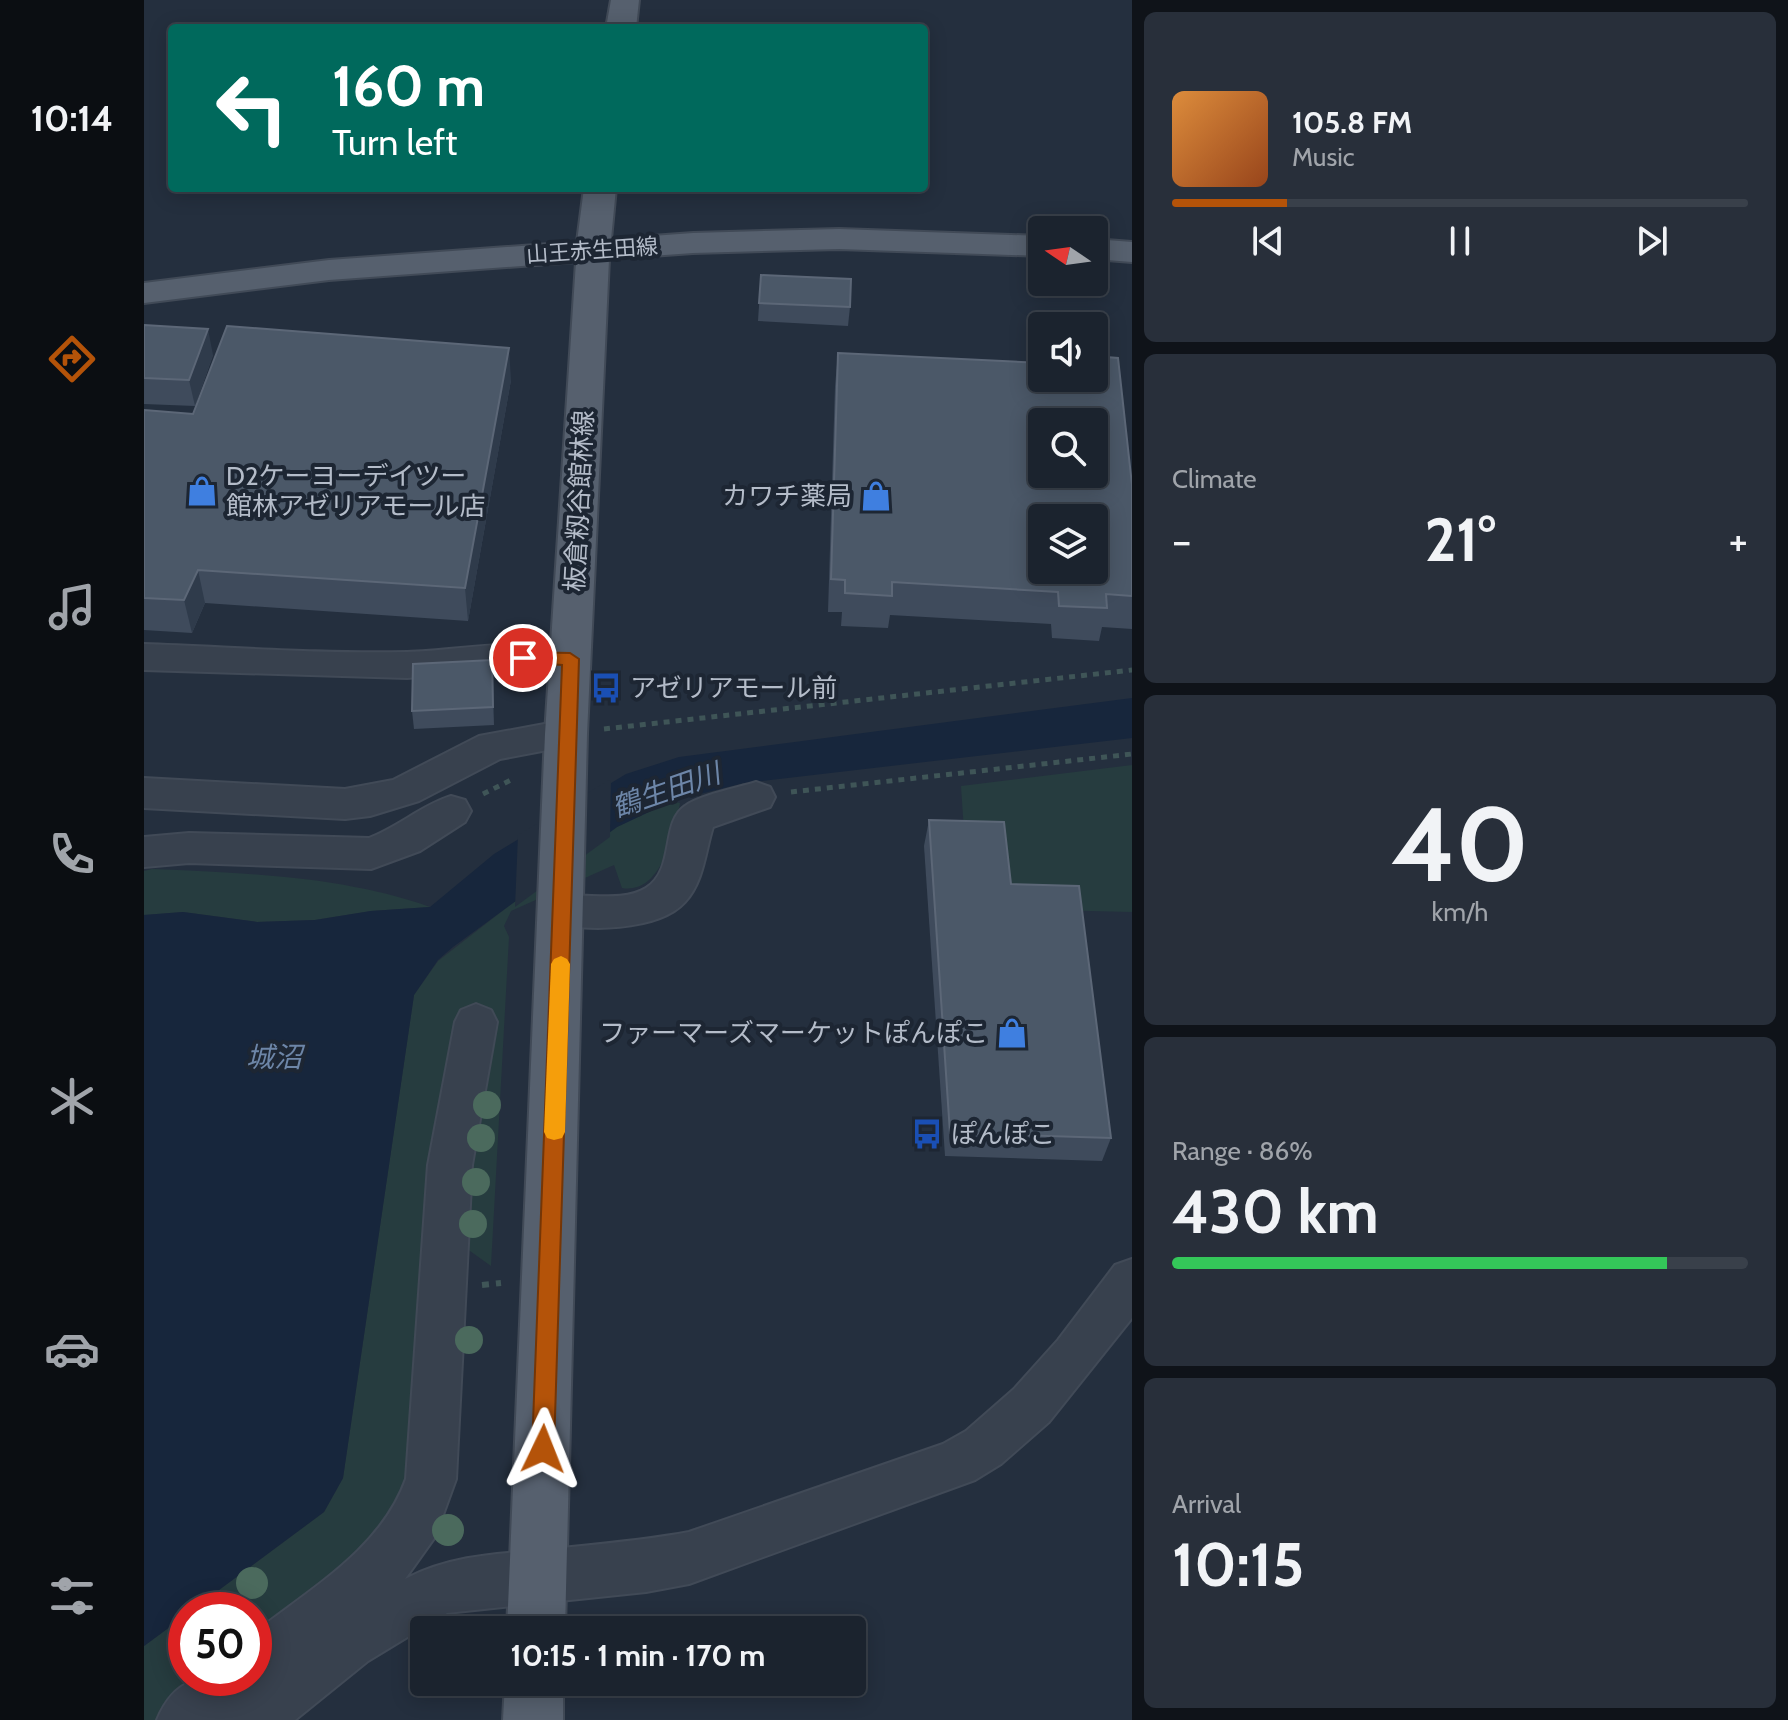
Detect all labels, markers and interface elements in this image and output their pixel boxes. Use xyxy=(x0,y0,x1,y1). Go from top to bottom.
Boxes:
text: 160 m xyxy=(332,52,485,120)
icon: left xyxy=(200,56,304,160)
text: 10:14 xyxy=(31,96,113,140)
text: 105.8 FM xyxy=(1292,104,1412,141)
text: Turn left xyxy=(332,120,457,164)
text: Music xyxy=(1292,141,1355,173)
north arrow xyxy=(1028,216,1108,296)
map controls xyxy=(1028,216,1108,584)
icon: previous xyxy=(1246,219,1290,263)
icon: pause xyxy=(1438,219,1482,263)
icon: next xyxy=(1630,219,1674,263)
street label: 山王赤生田線 xyxy=(525,232,659,269)
button: sound xyxy=(1028,312,1108,392)
icon: directions xyxy=(44,331,100,387)
button: search xyxy=(1028,408,1108,488)
street label: 板倉籾谷館林線 xyxy=(558,409,600,593)
place label: D2ケーヨーデイツー 館林アゼリアモール店 xyxy=(226,460,485,522)
text: Climate xyxy=(1172,463,1257,495)
shop icon: D2ケーヨーデイツー 館林アゼリアモール店 xyxy=(185,474,219,508)
shop icon: カワチ薬局 xyxy=(859,479,893,513)
place label: カワチ薬局 xyxy=(722,480,852,512)
text: 21° xyxy=(1424,503,1496,576)
button: layers xyxy=(1028,504,1108,584)
text: − xyxy=(1172,514,1191,567)
text: + xyxy=(1729,514,1748,567)
icon: music xyxy=(44,579,100,635)
pin xyxy=(489,624,557,692)
icon: arrive xyxy=(501,636,545,680)
bus stop icon: アゼリアモール前 xyxy=(589,671,623,705)
place label: アゼリアモール前 xyxy=(630,672,837,704)
water label: 鶴生田川 xyxy=(608,755,727,824)
text: 40 xyxy=(1391,781,1529,907)
icon: phone xyxy=(44,826,100,882)
text: km/h xyxy=(1432,896,1488,928)
shop icon: ファーマーズマーケットぽんぽこ xyxy=(995,1016,1029,1050)
place label: ファーマーズマーケットぽんぽこ xyxy=(599,1017,988,1049)
water label: 城沼 xyxy=(246,1040,306,1074)
icon: climate xyxy=(44,1073,100,1129)
bus stop icon: ぽんぽこ xyxy=(910,1117,944,1151)
place label: ぽんぽこ xyxy=(951,1118,1055,1150)
text: Range · 86% xyxy=(1172,1135,1313,1167)
text: 430 km xyxy=(1172,1175,1379,1248)
icon: car xyxy=(44,1321,100,1377)
position arrow xyxy=(501,1407,585,1491)
text: Arrival xyxy=(1172,1488,1241,1520)
text: 10:15 xyxy=(1172,1528,1304,1601)
icon: filters xyxy=(44,1568,100,1624)
speed limit sign: 50 xyxy=(168,1592,272,1696)
text: 10:15 · 1 min · 170 m xyxy=(511,1637,765,1674)

